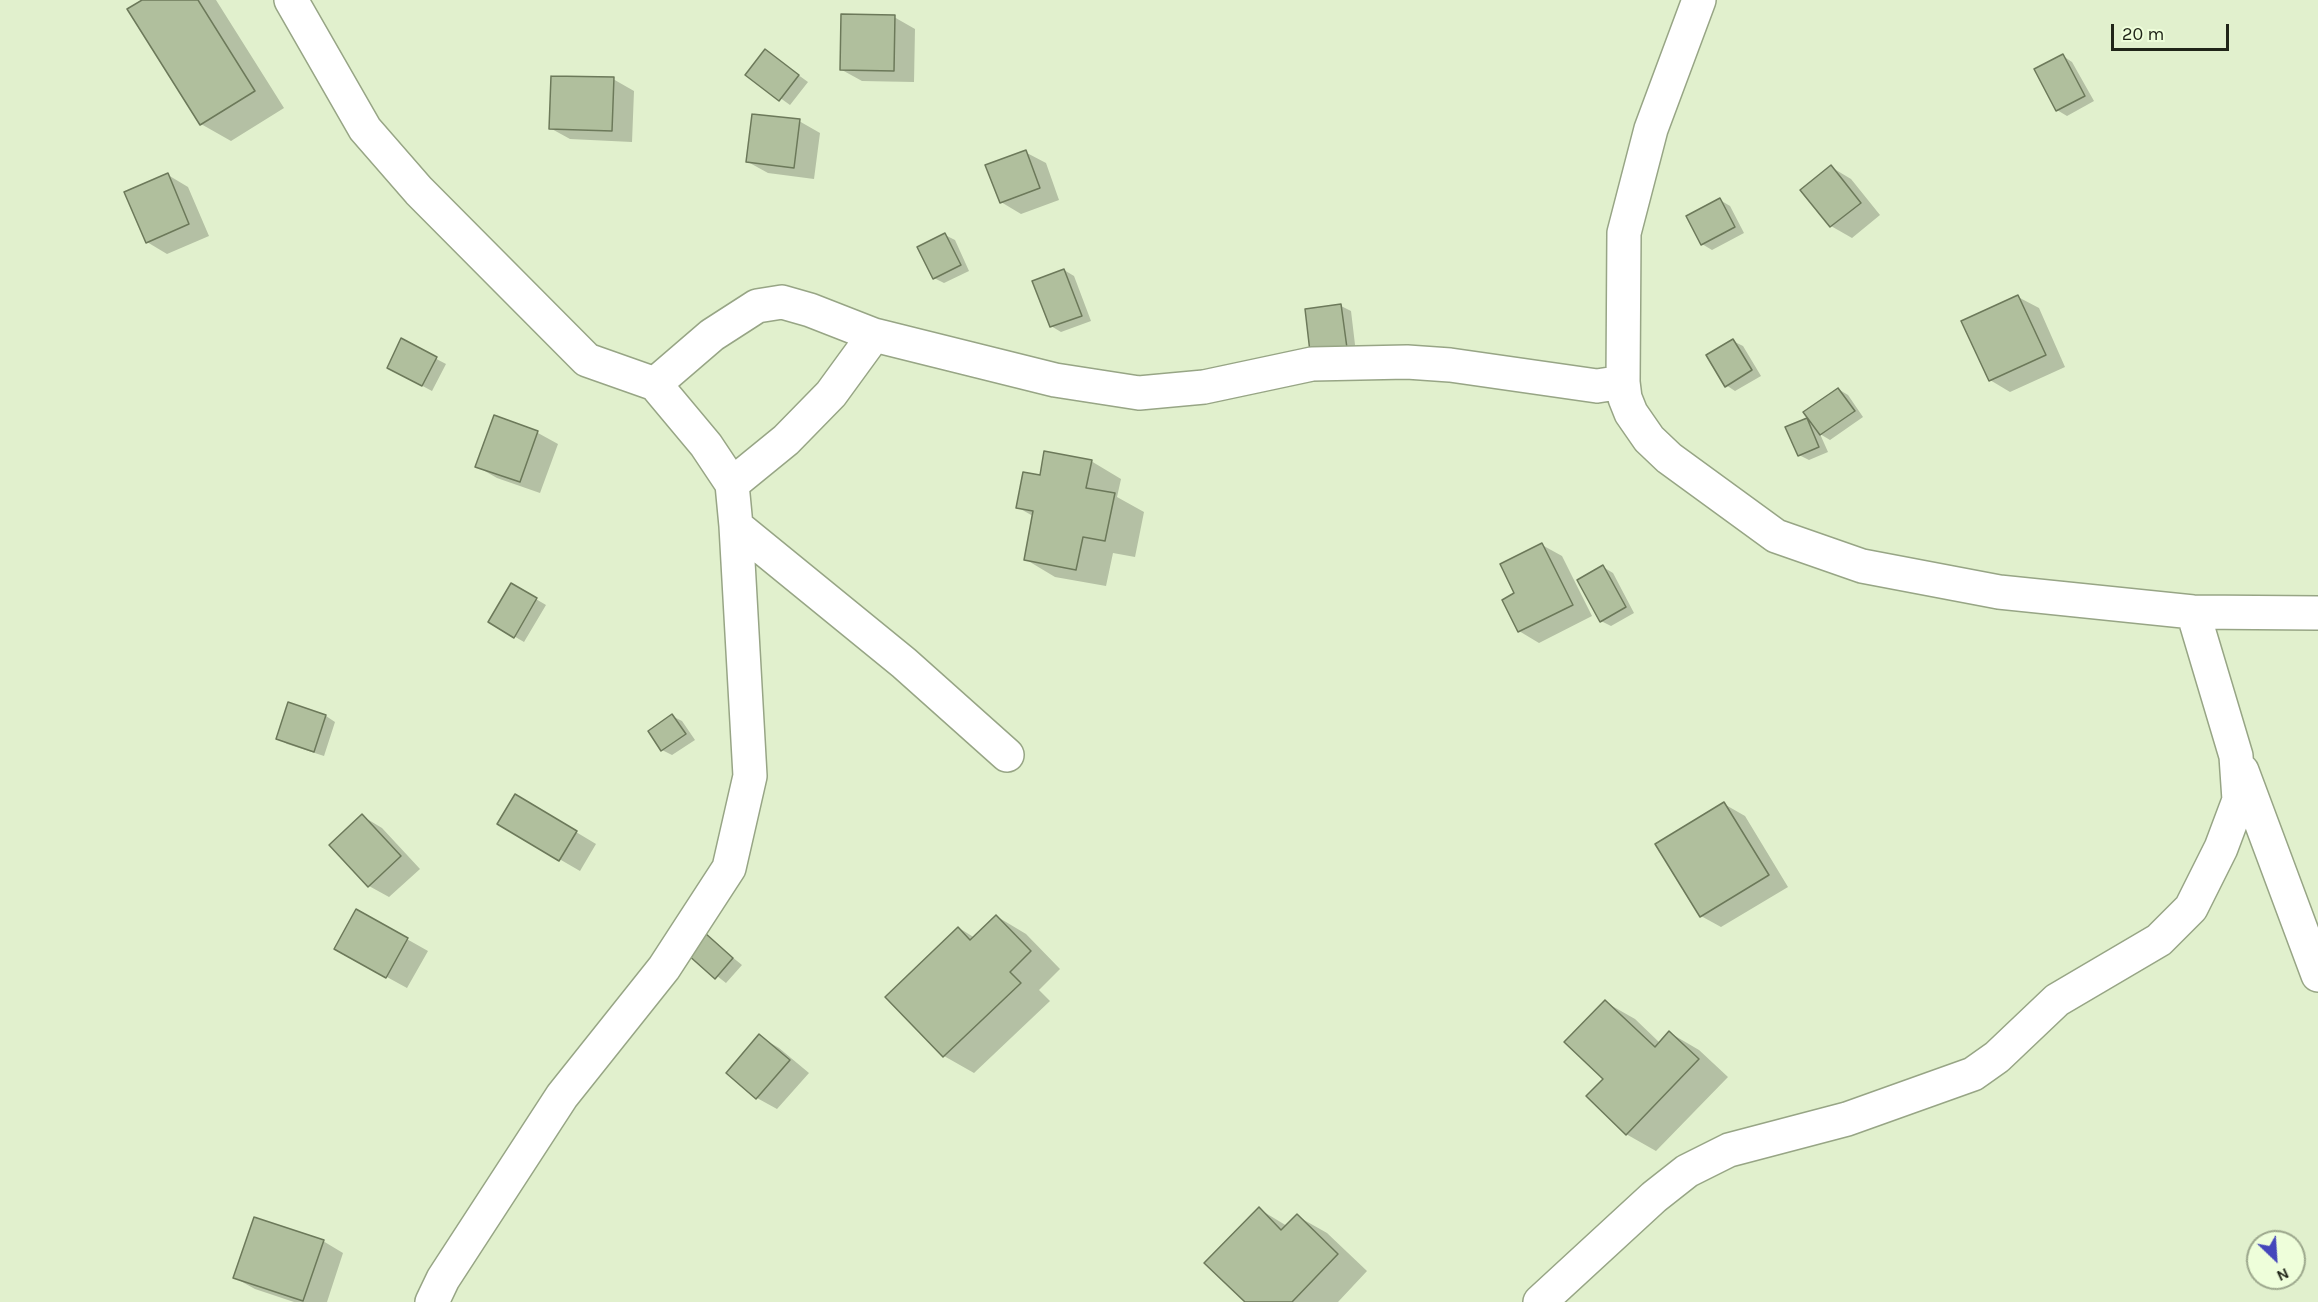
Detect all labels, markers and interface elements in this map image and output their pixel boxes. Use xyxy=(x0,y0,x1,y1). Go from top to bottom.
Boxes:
scale bar xyxy=(2114,12,2232,50)
text: 20 m xyxy=(2122,23,2164,45)
north arrow xyxy=(2246,1230,2306,1290)
text: N xyxy=(2274,1264,2292,1286)

